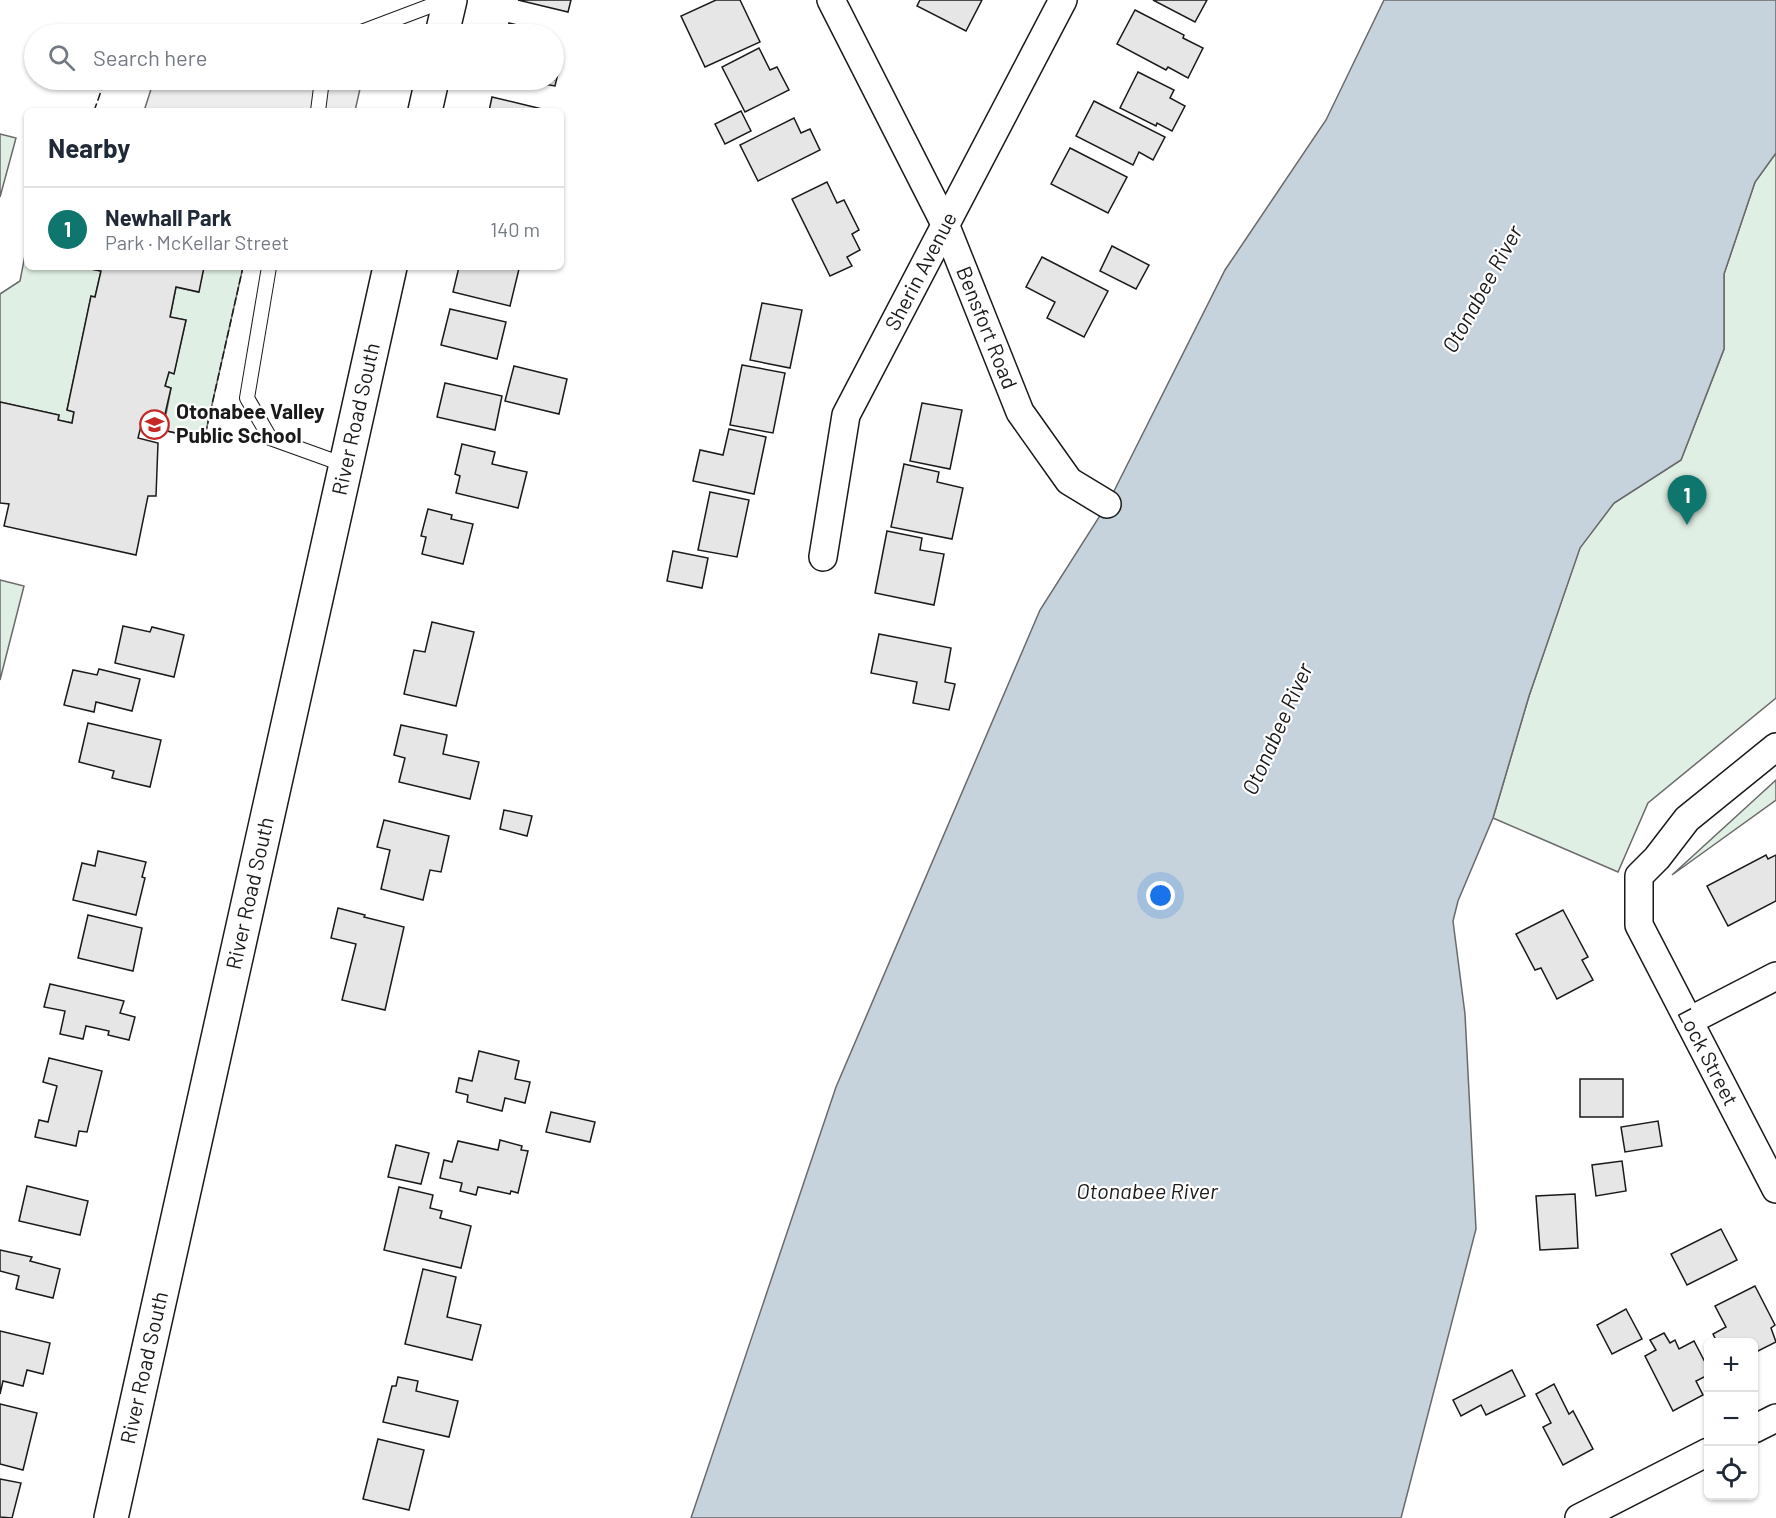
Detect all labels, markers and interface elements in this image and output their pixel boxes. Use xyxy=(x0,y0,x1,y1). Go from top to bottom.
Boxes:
search box xyxy=(24,24,564,90)
icon: search xyxy=(45,41,78,74)
text: Search here xyxy=(93,44,207,70)
text: Nearby xyxy=(48,132,130,163)
text: Newhall Park xyxy=(105,204,232,230)
street label: Sherin Avenue xyxy=(879,207,961,334)
text: 1 xyxy=(64,217,71,241)
text: 140 m xyxy=(490,217,540,241)
water label: Otonabee River xyxy=(1435,219,1527,357)
text: Park · McKellar Street xyxy=(105,230,289,254)
street label: Bensfort Road xyxy=(952,262,1023,392)
street label: River Road South xyxy=(326,340,384,497)
place label: Otonabee Valley Public School xyxy=(176,398,325,447)
school or university icon: Otonabee Valley Public School xyxy=(139,408,171,440)
pin: 1 xyxy=(1668,476,1706,525)
water label: Otonabee River xyxy=(1235,658,1317,798)
street label: River Road South xyxy=(220,814,278,972)
your location xyxy=(1146,881,1175,910)
street label: Lock Street xyxy=(1673,1003,1745,1109)
water label: Otonabee River xyxy=(1076,1177,1219,1203)
street label: River Road South xyxy=(114,1289,172,1446)
map controls xyxy=(1704,1338,1758,1500)
button: + xyxy=(1704,1338,1758,1392)
button: − xyxy=(1704,1392,1758,1446)
button: locate xyxy=(1704,1446,1758,1500)

